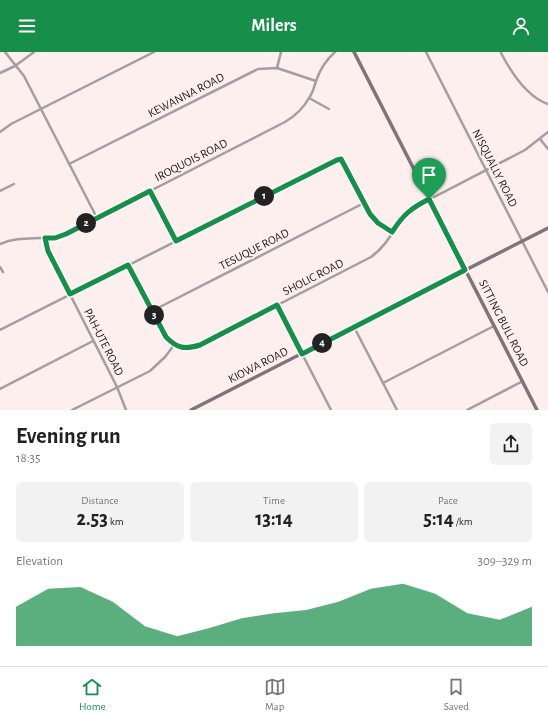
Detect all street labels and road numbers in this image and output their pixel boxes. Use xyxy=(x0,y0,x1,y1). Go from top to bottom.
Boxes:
street label: KEWANNA ROAD xyxy=(146,71,226,119)
street label: NISQUALLY ROAD xyxy=(469,127,520,209)
street label: IROQUOIS ROAD xyxy=(153,136,230,184)
street label: TESUQUE ROAD xyxy=(217,226,291,273)
street label: SHOLIC ROAD xyxy=(281,257,345,297)
street label: SITTING BULL ROAD xyxy=(477,278,531,368)
street label: PAH-UTE ROAD xyxy=(82,306,126,378)
street label: KIOWA ROAD xyxy=(226,345,290,385)

